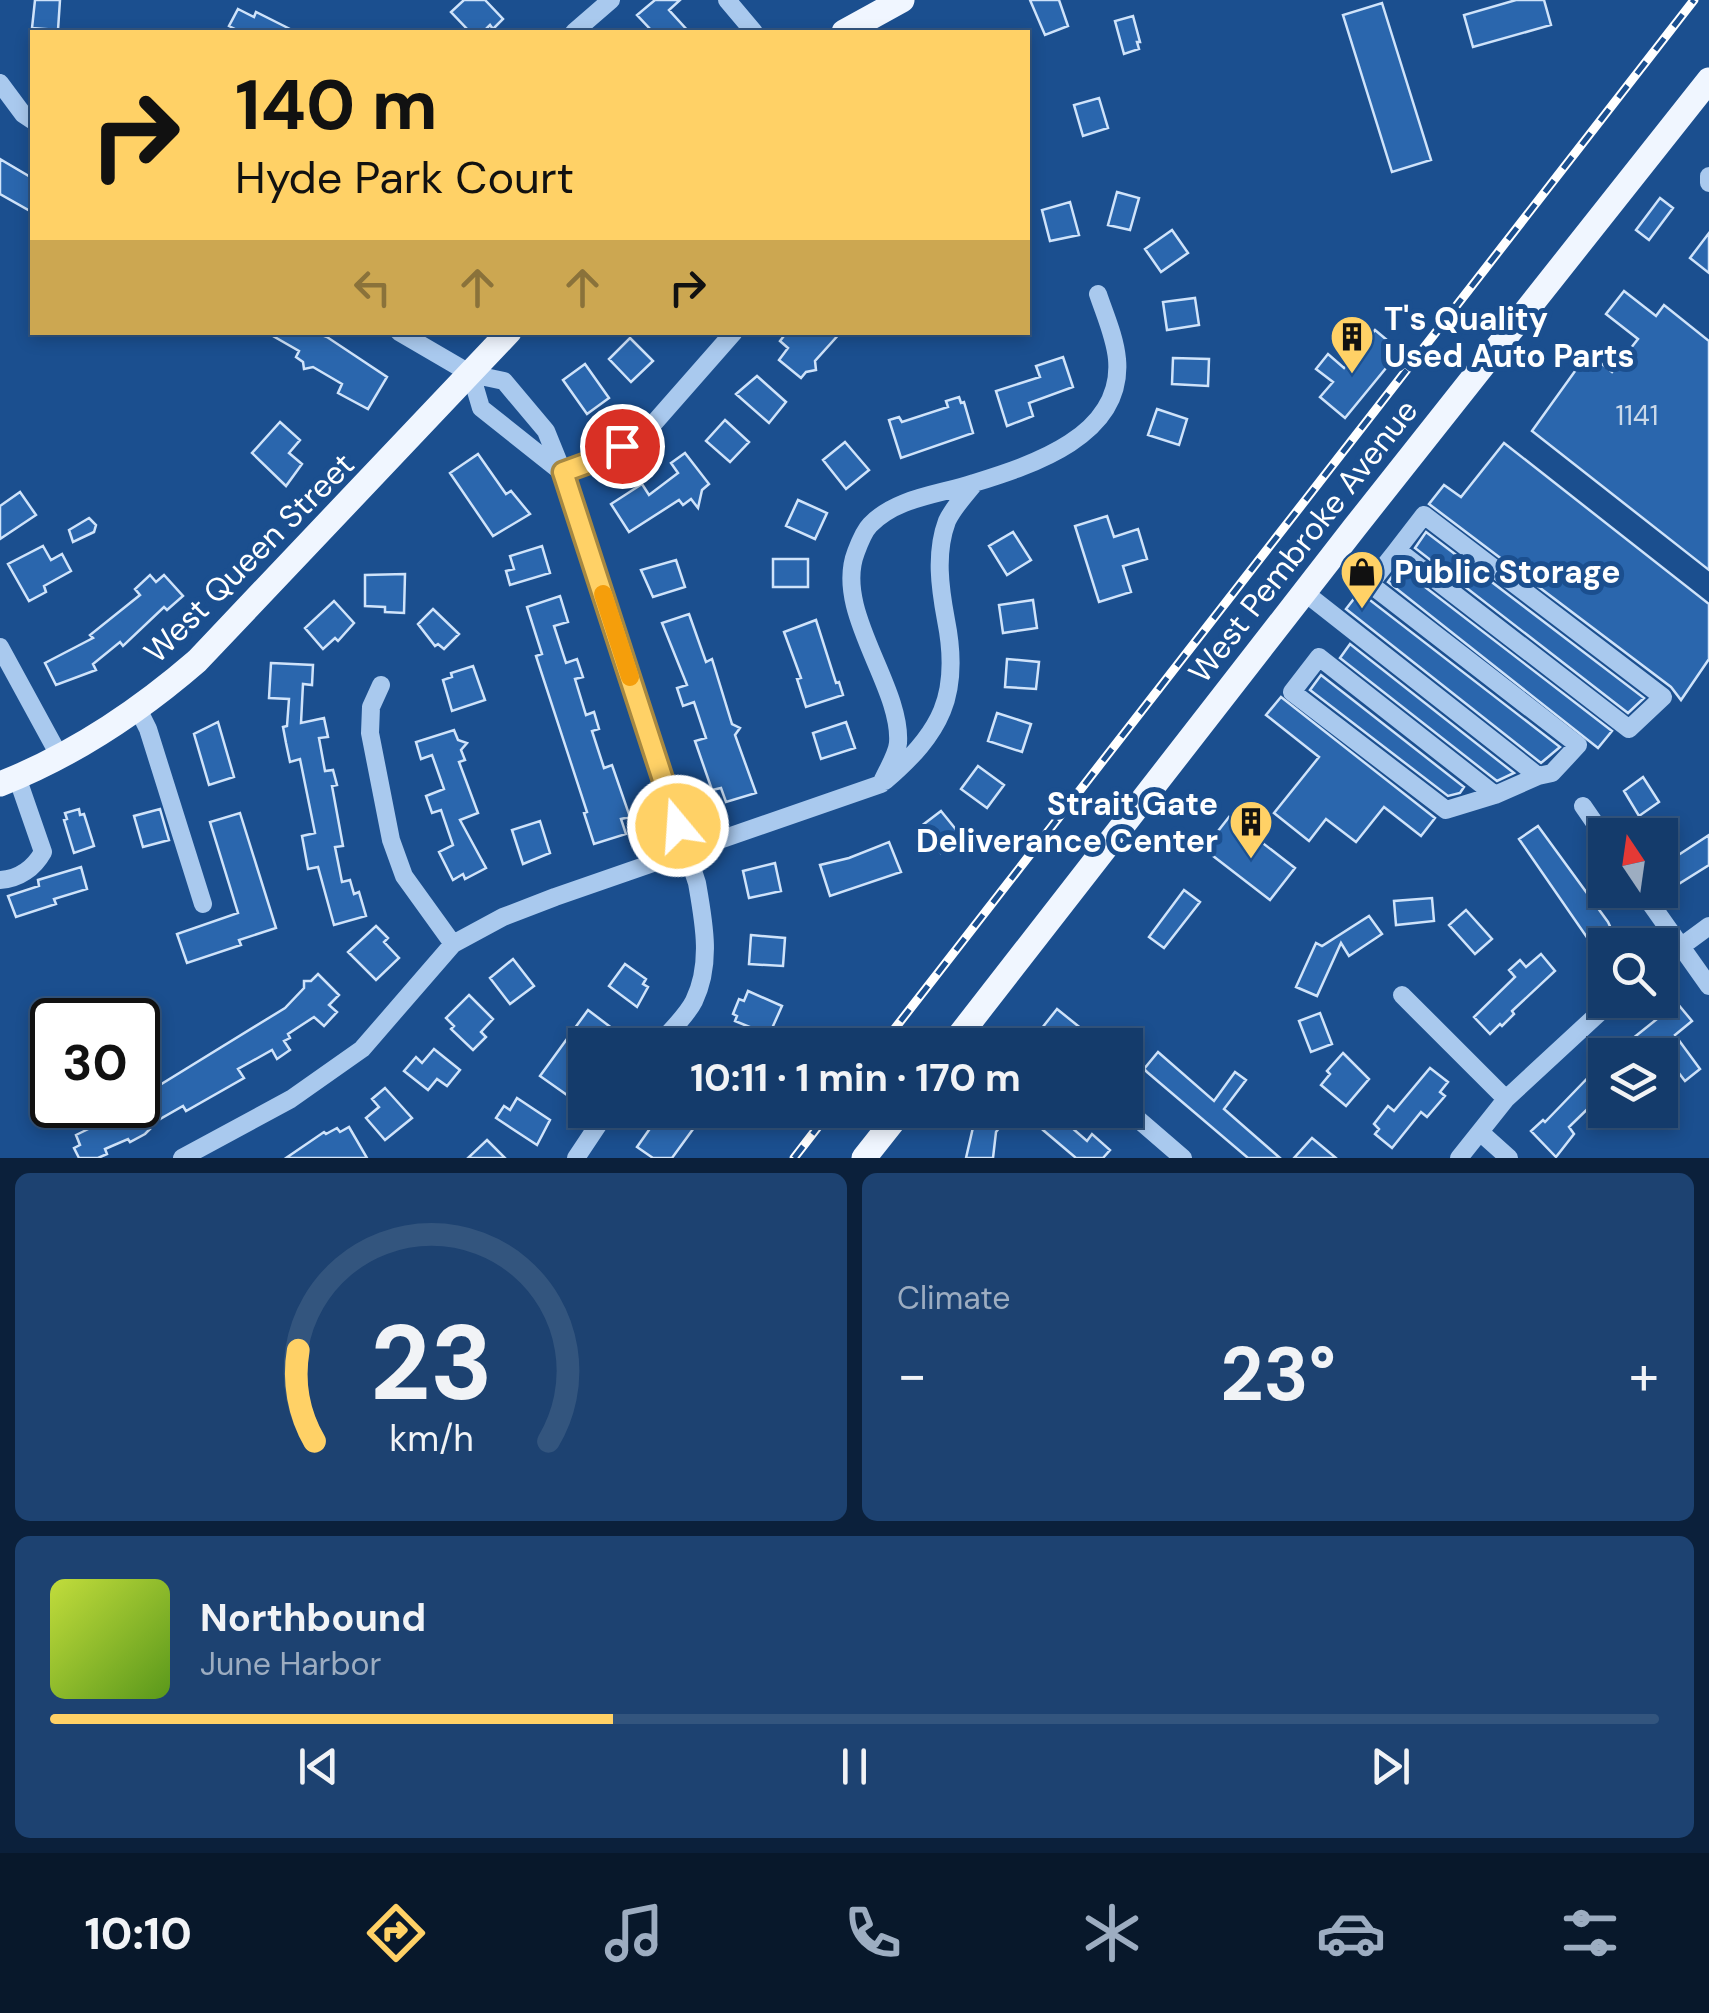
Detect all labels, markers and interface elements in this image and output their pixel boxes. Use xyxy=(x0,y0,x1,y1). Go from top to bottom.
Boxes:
text: 140 m xyxy=(235,60,438,151)
icon: right xyxy=(70,70,200,200)
text: Hyde Park Court xyxy=(235,148,574,207)
icon: left xyxy=(345,260,400,315)
icon: ahead xyxy=(450,260,505,315)
icon: ahead xyxy=(555,260,610,315)
icon: right xyxy=(660,260,715,315)
place label: T's Quality Used Auto Parts xyxy=(1384,298,1635,377)
building icon: T's Quality Used Auto Parts xyxy=(1329,314,1375,375)
street label: West Pembroke Avenue xyxy=(1179,391,1427,691)
house number: 1141 xyxy=(1615,397,1659,434)
pin xyxy=(580,404,665,489)
icon: arrive xyxy=(595,419,650,474)
street label: West Queen Street xyxy=(135,444,363,672)
shop icon: Public Storage xyxy=(1339,549,1385,610)
place label: Public Storage xyxy=(1394,551,1620,593)
position arrow xyxy=(626,774,730,878)
place label: Strait Gate Deliverance Center xyxy=(916,783,1218,862)
building icon: Strait Gate Deliverance Center xyxy=(1228,799,1274,860)
north arrow xyxy=(1588,818,1678,908)
map controls xyxy=(1588,818,1678,1128)
button: search xyxy=(1588,928,1678,1018)
speed limit sign: 30 xyxy=(30,998,160,1128)
button: layers xyxy=(1588,1038,1678,1128)
text: 10:11 · 1 min · 170 m xyxy=(690,1053,1021,1103)
text: Climate xyxy=(897,1277,1011,1319)
text: 23 xyxy=(370,1296,492,1431)
text: 23° xyxy=(1220,1326,1336,1423)
text: − xyxy=(897,1339,927,1411)
text: + xyxy=(1629,1339,1659,1411)
text: km/h xyxy=(389,1416,473,1462)
text: Northbound xyxy=(200,1593,426,1643)
text: June Harbor xyxy=(200,1643,381,1685)
icon: previous xyxy=(291,1739,346,1794)
icon: pause xyxy=(827,1739,882,1794)
icon: next xyxy=(1363,1739,1418,1794)
icon: directions xyxy=(361,1898,431,1968)
icon: music xyxy=(599,1898,669,1968)
icon: phone xyxy=(838,1898,908,1968)
icon: climate xyxy=(1077,1898,1147,1968)
icon: car xyxy=(1316,1898,1386,1968)
icon: filters xyxy=(1555,1898,1625,1968)
text: 10:10 xyxy=(84,1904,192,1963)

